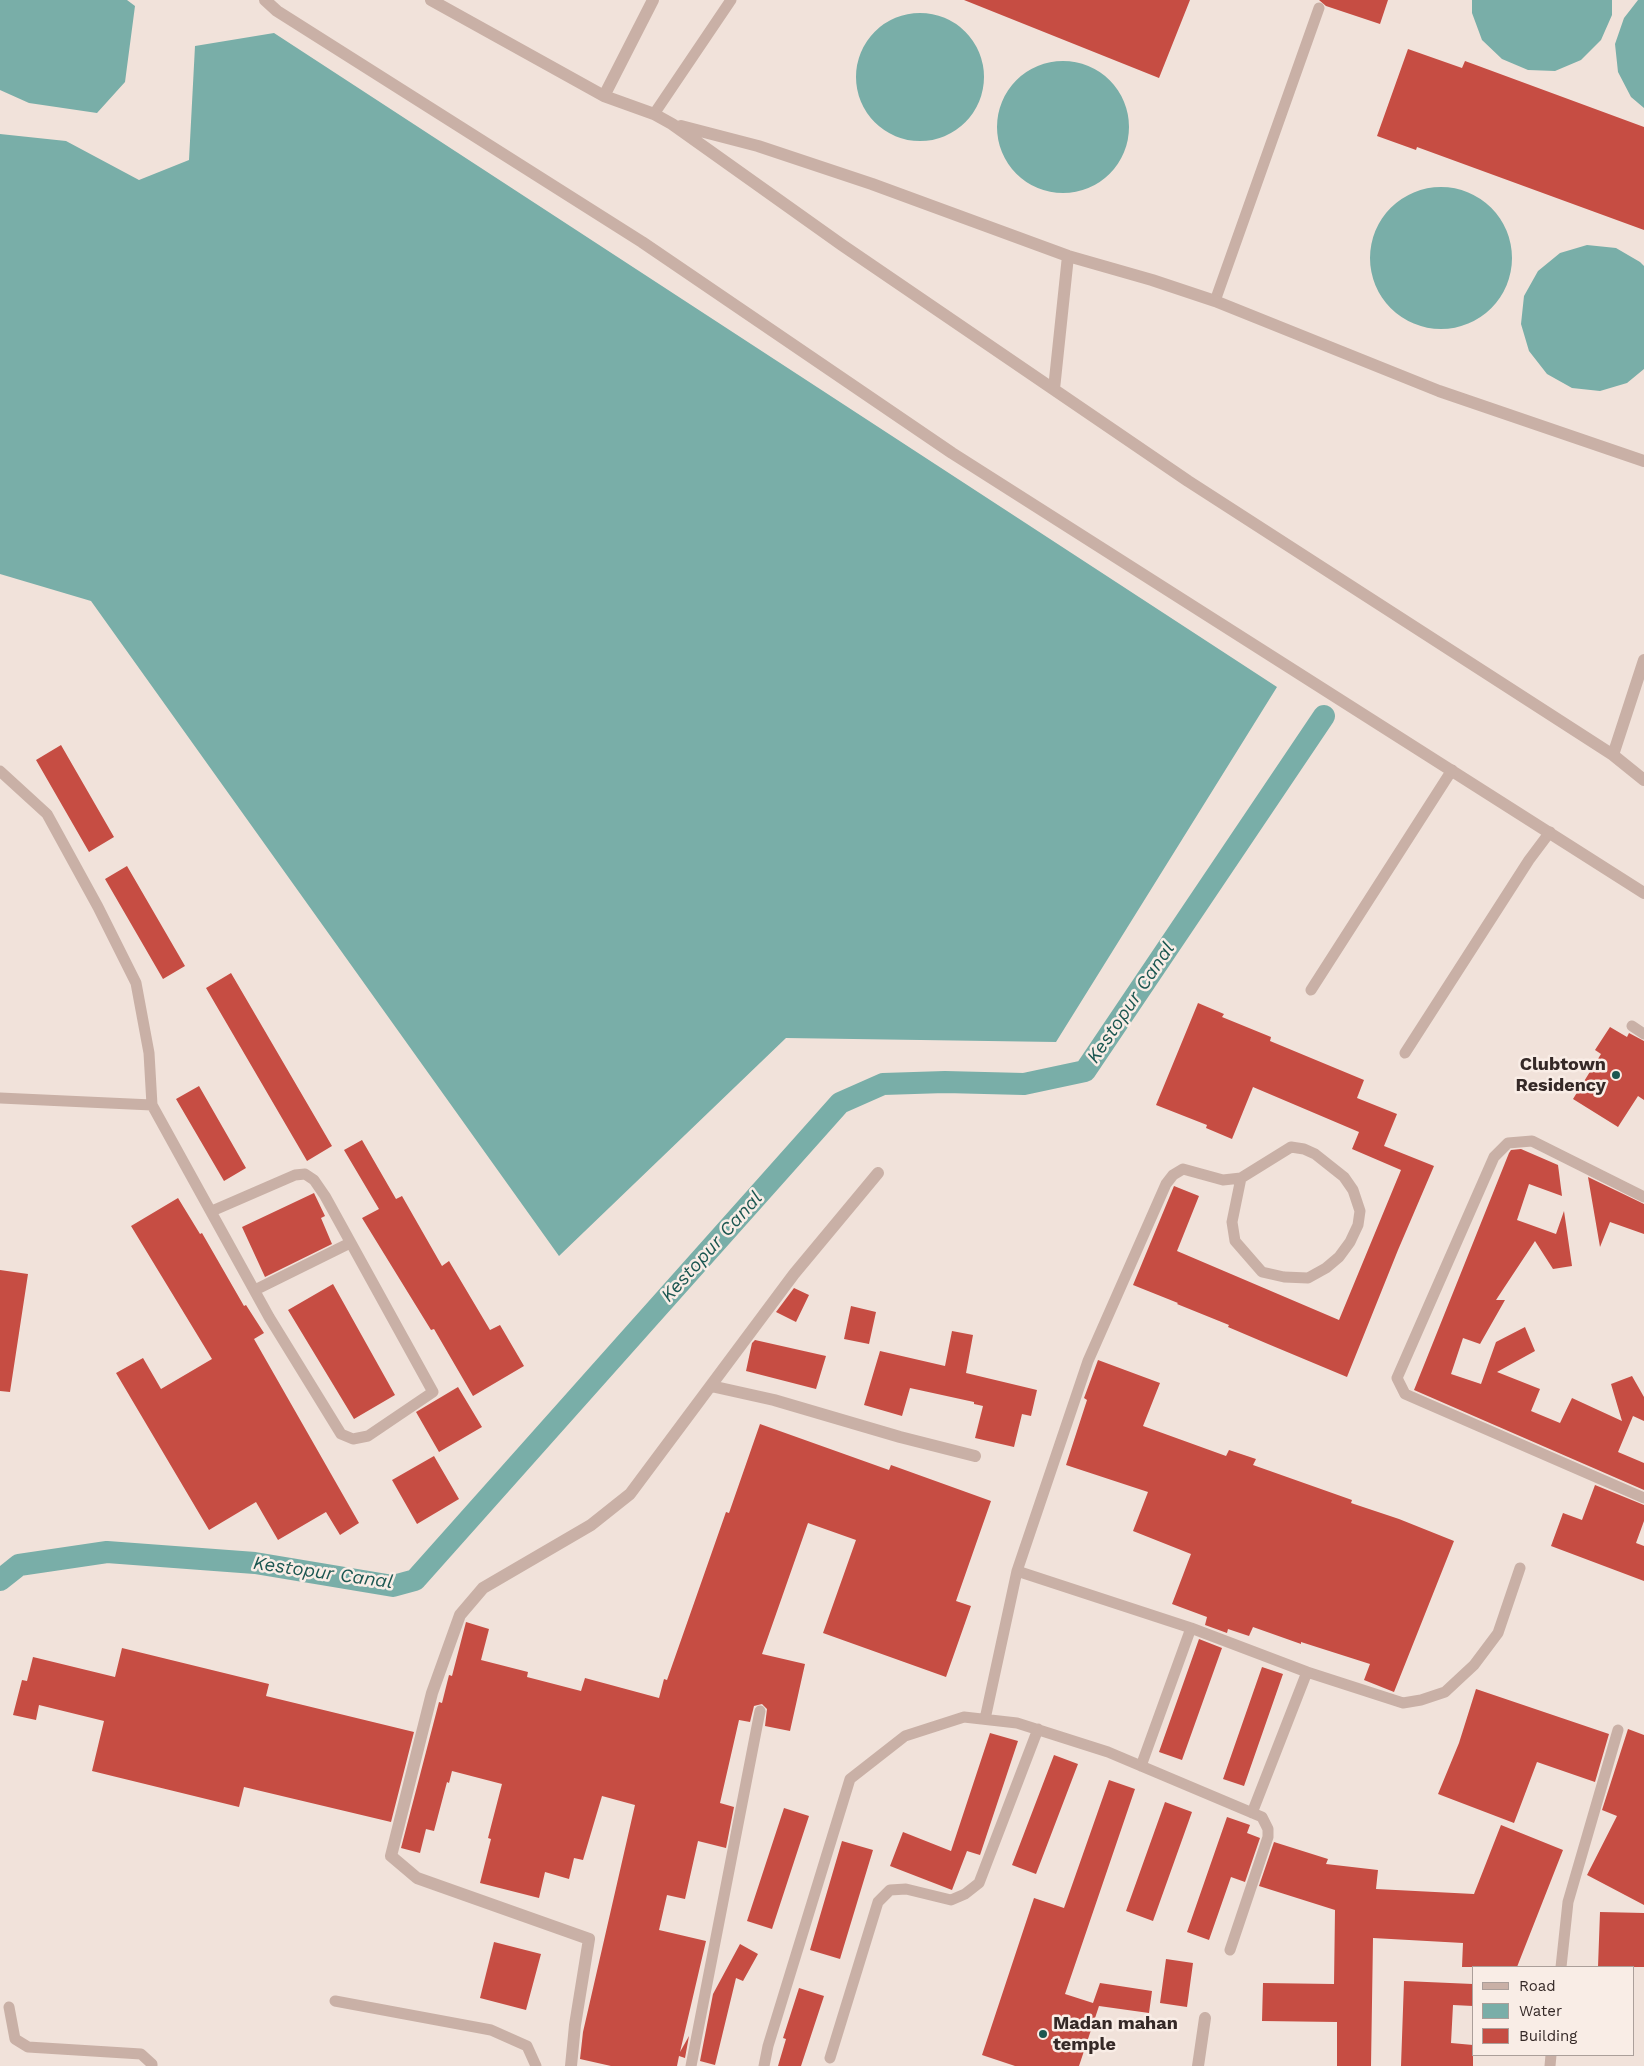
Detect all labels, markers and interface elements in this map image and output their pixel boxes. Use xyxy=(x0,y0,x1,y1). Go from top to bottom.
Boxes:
water label: Kestopur Canal xyxy=(1082,938,1180,1068)
place label: Clubtown Residency xyxy=(1515,1054,1606,1096)
marker: Clubtown Residency xyxy=(1610,1069,1622,1081)
water label: Kestopur Canal xyxy=(656,1187,768,1307)
water label: Kestopur Canal xyxy=(252,1552,394,1594)
legend xyxy=(1472,1966,1634,2056)
text: Road xyxy=(1519,1977,1556,1995)
text: Water xyxy=(1519,2002,1562,2020)
place label: Madan mahan temple xyxy=(1053,2013,1178,2056)
text: Building xyxy=(1519,2027,1577,2045)
marker: Madan mahan temple xyxy=(1037,2028,1049,2040)

